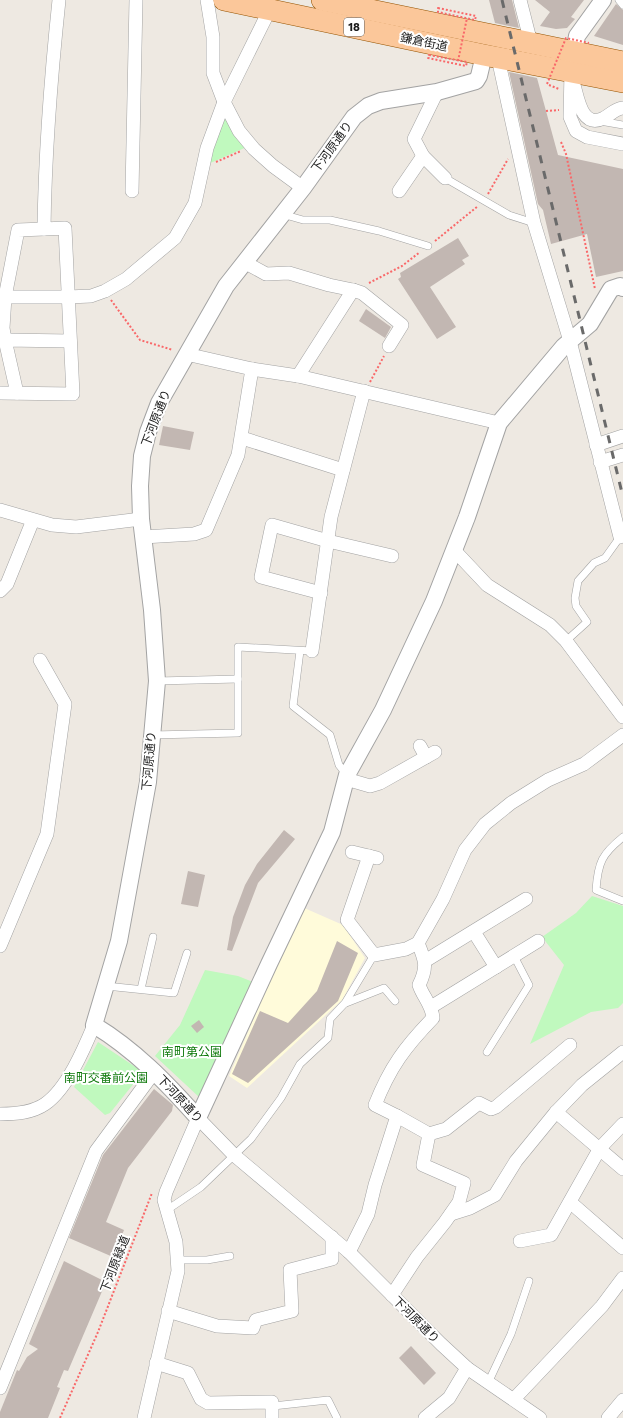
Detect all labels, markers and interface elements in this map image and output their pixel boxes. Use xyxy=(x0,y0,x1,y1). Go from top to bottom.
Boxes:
road number: 18 xyxy=(344,18,364,36)
street label: 鎌倉街道 xyxy=(399,30,449,54)
street label: 下河原通り xyxy=(309,119,355,175)
street label: 下河原通り xyxy=(139,387,173,449)
street label: 下河原通り xyxy=(139,730,159,792)
park label: 南町第公園 xyxy=(162,1045,222,1059)
park label: 南町交番前公園 xyxy=(64,1071,148,1085)
street label: 下河原通り xyxy=(154,1072,206,1126)
street label: 下河原緑道 xyxy=(98,1233,132,1295)
street label: 下河原通り xyxy=(390,1294,442,1346)

